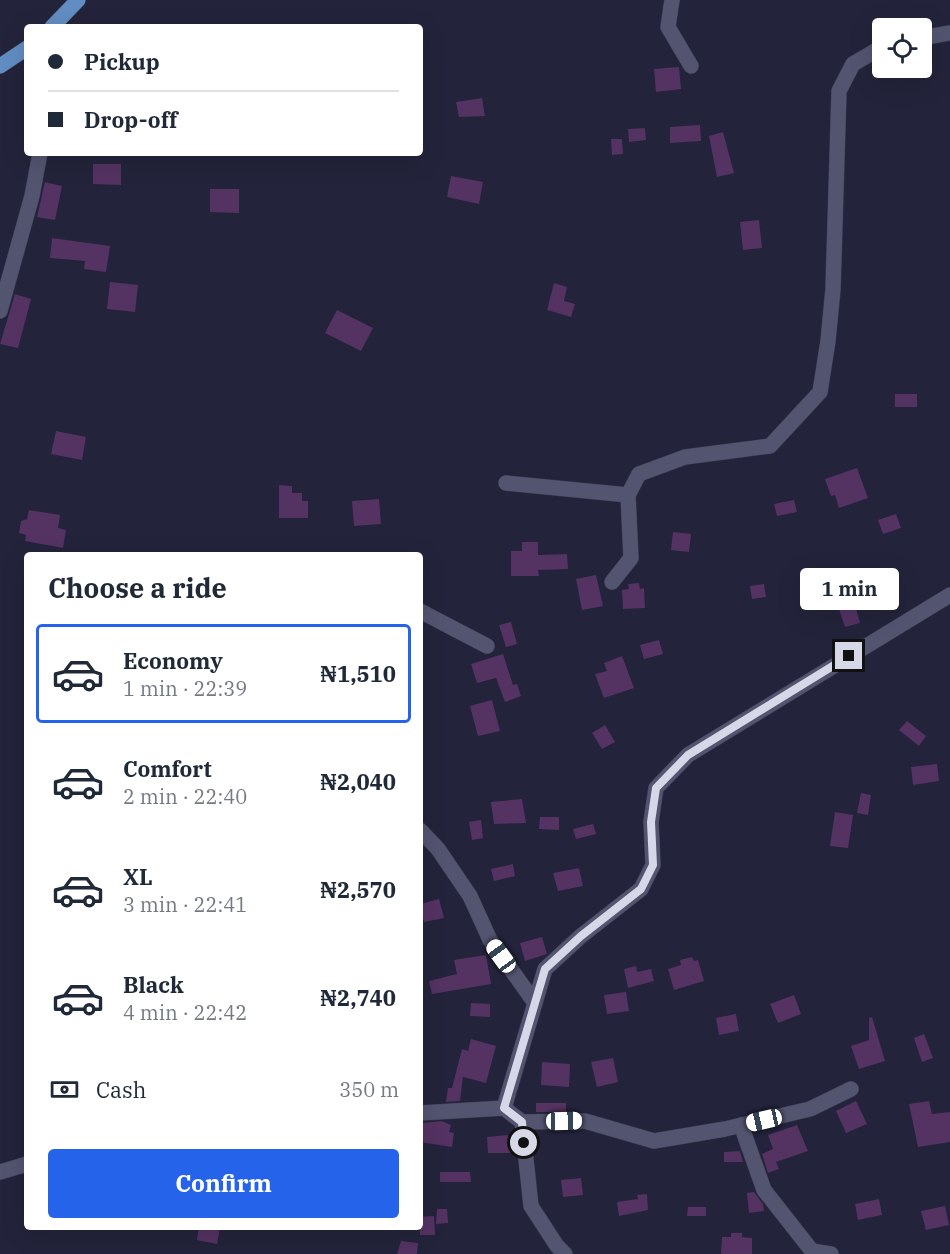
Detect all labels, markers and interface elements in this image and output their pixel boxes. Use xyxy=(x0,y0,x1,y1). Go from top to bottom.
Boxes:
map controls xyxy=(872,18,932,78)
button: locate xyxy=(872,18,932,78)
text: Pickup xyxy=(84,47,160,76)
text: Drop-off xyxy=(84,105,178,134)
callout: 1 min xyxy=(800,569,898,611)
text: Choose a ride xyxy=(48,570,227,605)
text: 1 min xyxy=(822,575,878,602)
route end xyxy=(835,642,862,669)
text: Economy xyxy=(123,646,223,675)
icon: car xyxy=(51,647,105,701)
text: ₦1,510 xyxy=(320,659,396,688)
text: 1 min · 22:39 xyxy=(123,675,247,702)
text: Comfort xyxy=(123,754,212,783)
icon: car xyxy=(51,755,105,809)
text: ₦2,040 xyxy=(320,767,396,796)
text: 2 min · 22:40 xyxy=(123,783,247,810)
text: XL xyxy=(123,862,153,891)
icon: car xyxy=(51,863,105,917)
text: ₦2,570 xyxy=(320,875,396,904)
text: 3 min · 22:41 xyxy=(123,891,247,918)
car xyxy=(483,936,519,976)
text: Black xyxy=(123,970,184,999)
icon: car xyxy=(51,971,105,1025)
text: ₦2,740 xyxy=(320,983,396,1012)
text: 4 min · 22:42 xyxy=(123,999,247,1026)
icon: cash xyxy=(48,1073,81,1106)
text: Cash xyxy=(96,1075,147,1104)
text: 350 m xyxy=(339,1076,399,1103)
car xyxy=(744,1107,784,1133)
car xyxy=(546,1112,582,1130)
route start xyxy=(510,1129,537,1156)
button: Confirm xyxy=(48,1149,399,1218)

